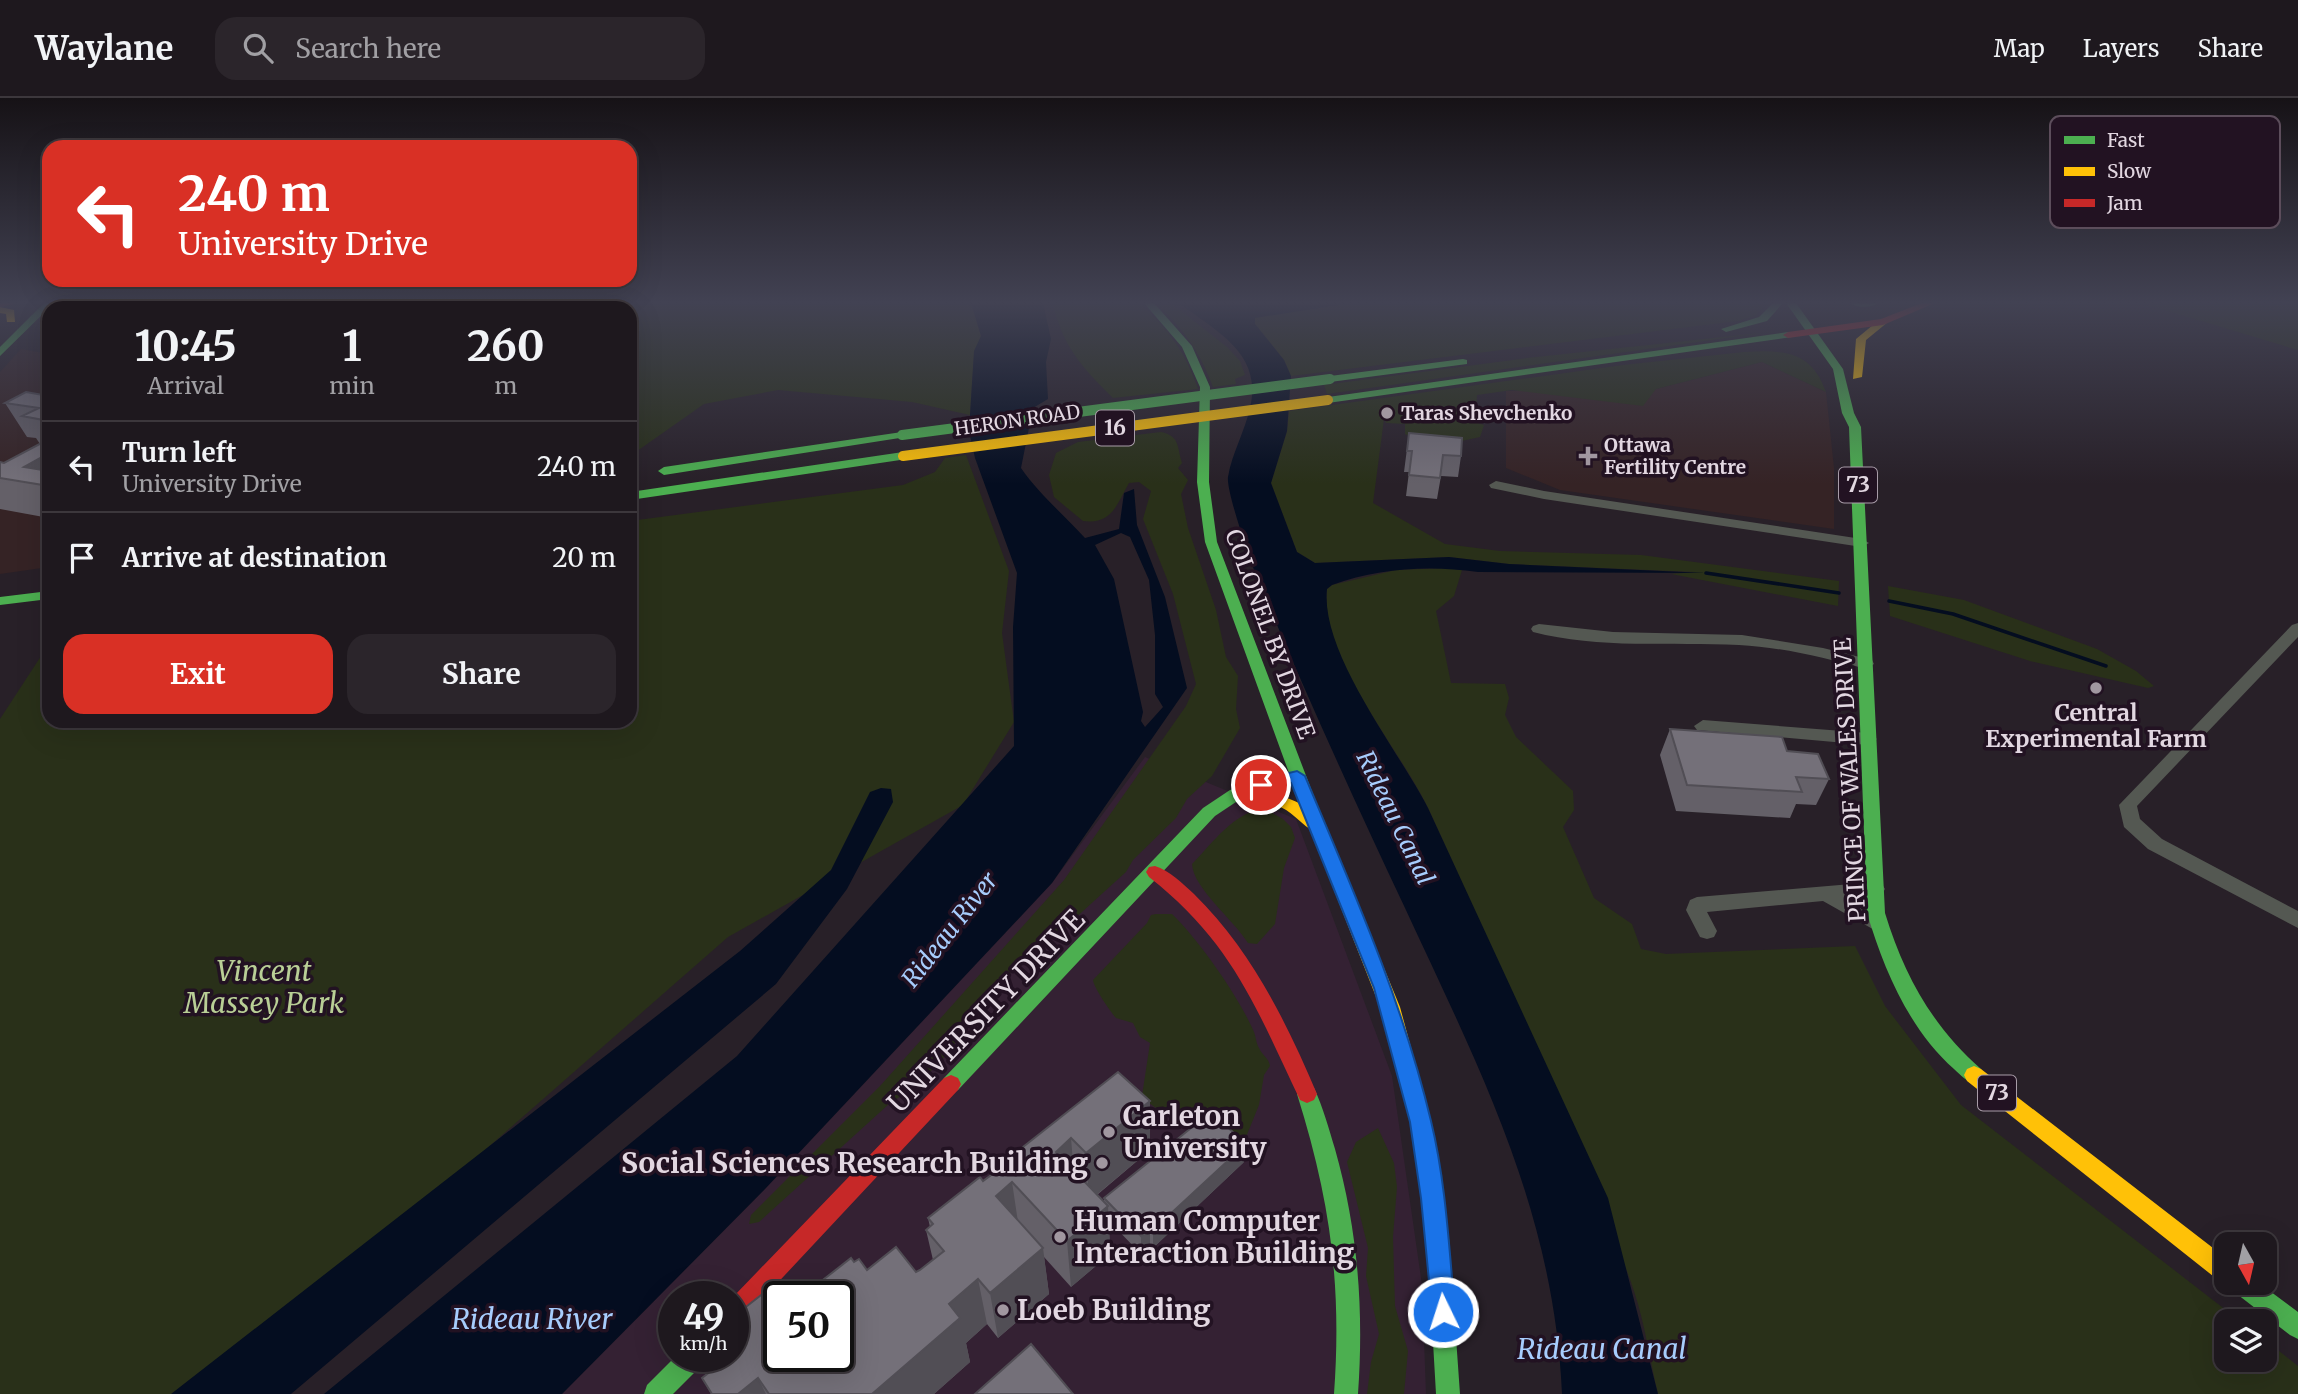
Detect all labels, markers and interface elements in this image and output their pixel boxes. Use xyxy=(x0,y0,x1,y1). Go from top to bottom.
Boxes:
search box xyxy=(215,17,705,80)
text: Waylane xyxy=(35,28,173,69)
icon: search xyxy=(239,29,277,67)
text: Search here xyxy=(295,32,441,65)
text: Map xyxy=(1994,33,2045,64)
text: Layers xyxy=(2083,33,2159,64)
text: Share xyxy=(2197,33,2263,64)
legend xyxy=(2050,116,2280,228)
text: Fast xyxy=(2107,128,2145,152)
text: Slow xyxy=(2107,159,2152,183)
text: 240 m xyxy=(178,163,330,224)
icon: left xyxy=(63,168,154,259)
text: Jam xyxy=(2106,191,2143,215)
text: University Drive xyxy=(178,224,428,264)
text: 10:45 xyxy=(134,320,237,372)
text: 1 xyxy=(342,320,362,372)
text: 260 xyxy=(467,320,545,372)
text: Arrival xyxy=(147,371,224,400)
text: min xyxy=(329,371,375,400)
text: m xyxy=(494,371,517,400)
street label: HERON ROAD xyxy=(953,399,1081,441)
place label: Taras Shevchenko xyxy=(1401,401,1572,425)
marker: Taras Shevchenko xyxy=(1379,405,1395,421)
road number: 16 xyxy=(1096,410,1134,446)
place label: Ottawa Fertility Centre xyxy=(1604,433,1746,479)
text: Turn left xyxy=(122,436,236,469)
marker: Ottawa Fertility Centre xyxy=(1578,446,1598,466)
icon: left xyxy=(63,448,101,486)
text: 240 m xyxy=(537,450,616,483)
road number: 73 xyxy=(1839,468,1877,502)
text: University Drive xyxy=(122,469,302,498)
street label: COLONEL BY DRIVE xyxy=(1219,525,1322,743)
icon: arrive xyxy=(63,539,101,577)
text: Arrive at destination xyxy=(122,541,387,574)
text: 20 m xyxy=(552,541,616,574)
button: Exit xyxy=(63,634,333,714)
button: Share xyxy=(347,634,616,714)
street label: PRINCE OF WALES DRIVE xyxy=(1828,637,1871,923)
marker: Central Experimental Farm xyxy=(2088,680,2104,696)
place label: Central Experimental Farm xyxy=(1985,698,2207,753)
water label: Rideau Canal xyxy=(1350,746,1441,890)
pin xyxy=(1231,755,1291,815)
icon: arrive xyxy=(1242,766,1280,804)
water label: Rideau River xyxy=(895,865,1005,994)
street label: UNIVERSITY DRIVE xyxy=(880,902,1093,1120)
park label: Vincent Massey Park xyxy=(183,953,344,1021)
road number: 73 xyxy=(1978,1076,2016,1110)
place label: Carleton University xyxy=(1123,1098,1267,1166)
marker: Carleton University xyxy=(1101,1124,1117,1140)
place label: Social Sciences Research Building xyxy=(621,1145,1088,1181)
marker: Social Sciences Research Building xyxy=(1094,1155,1110,1171)
place label: Human Computer Interaction Building xyxy=(1074,1203,1355,1271)
marker: Human Computer Interaction Building xyxy=(1052,1229,1068,1245)
north arrow xyxy=(2214,1232,2277,1295)
map controls xyxy=(2214,1232,2277,1372)
position arrow xyxy=(1406,1275,1480,1349)
speed limit sign: 50 xyxy=(763,1281,854,1372)
place label: Loeb Building xyxy=(1017,1292,1211,1328)
text: 49 xyxy=(683,1295,724,1339)
water label: Rideau River xyxy=(451,1301,613,1337)
marker: Loeb Building xyxy=(995,1302,1011,1318)
button: layers xyxy=(2214,1309,2277,1372)
water label: Rideau Canal xyxy=(1517,1331,1687,1367)
text: km/h xyxy=(680,1332,727,1355)

